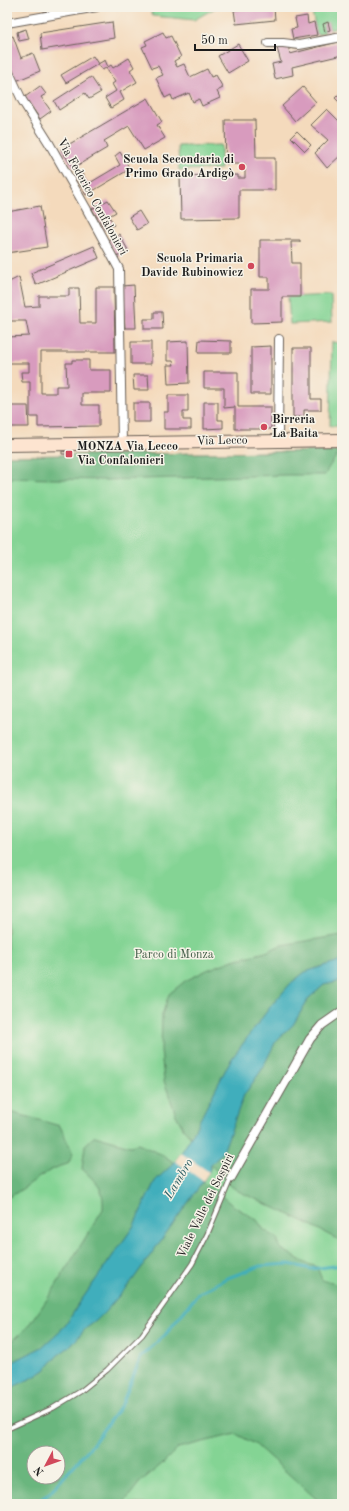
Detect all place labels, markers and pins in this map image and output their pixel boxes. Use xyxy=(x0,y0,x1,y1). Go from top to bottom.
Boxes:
place label: Scuola Secondaria di Primo Grado Ardigò xyxy=(123,154,234,180)
marker: Scuola Secondaria di Primo Grado Ardigò xyxy=(237,162,247,172)
place label: Scuola Primaria Davide Rubinowicz xyxy=(141,253,243,279)
marker: Scuola Primaria Davide Rubinowicz xyxy=(246,261,256,271)
place label: Birreria La Baita xyxy=(272,414,318,440)
marker: Birreria La Baita xyxy=(259,422,269,432)
place label: MONZA Via Lecco Via Confalonieri xyxy=(77,441,178,467)
marker: MONZA Via Lecco Via Confalonieri xyxy=(64,449,74,459)

